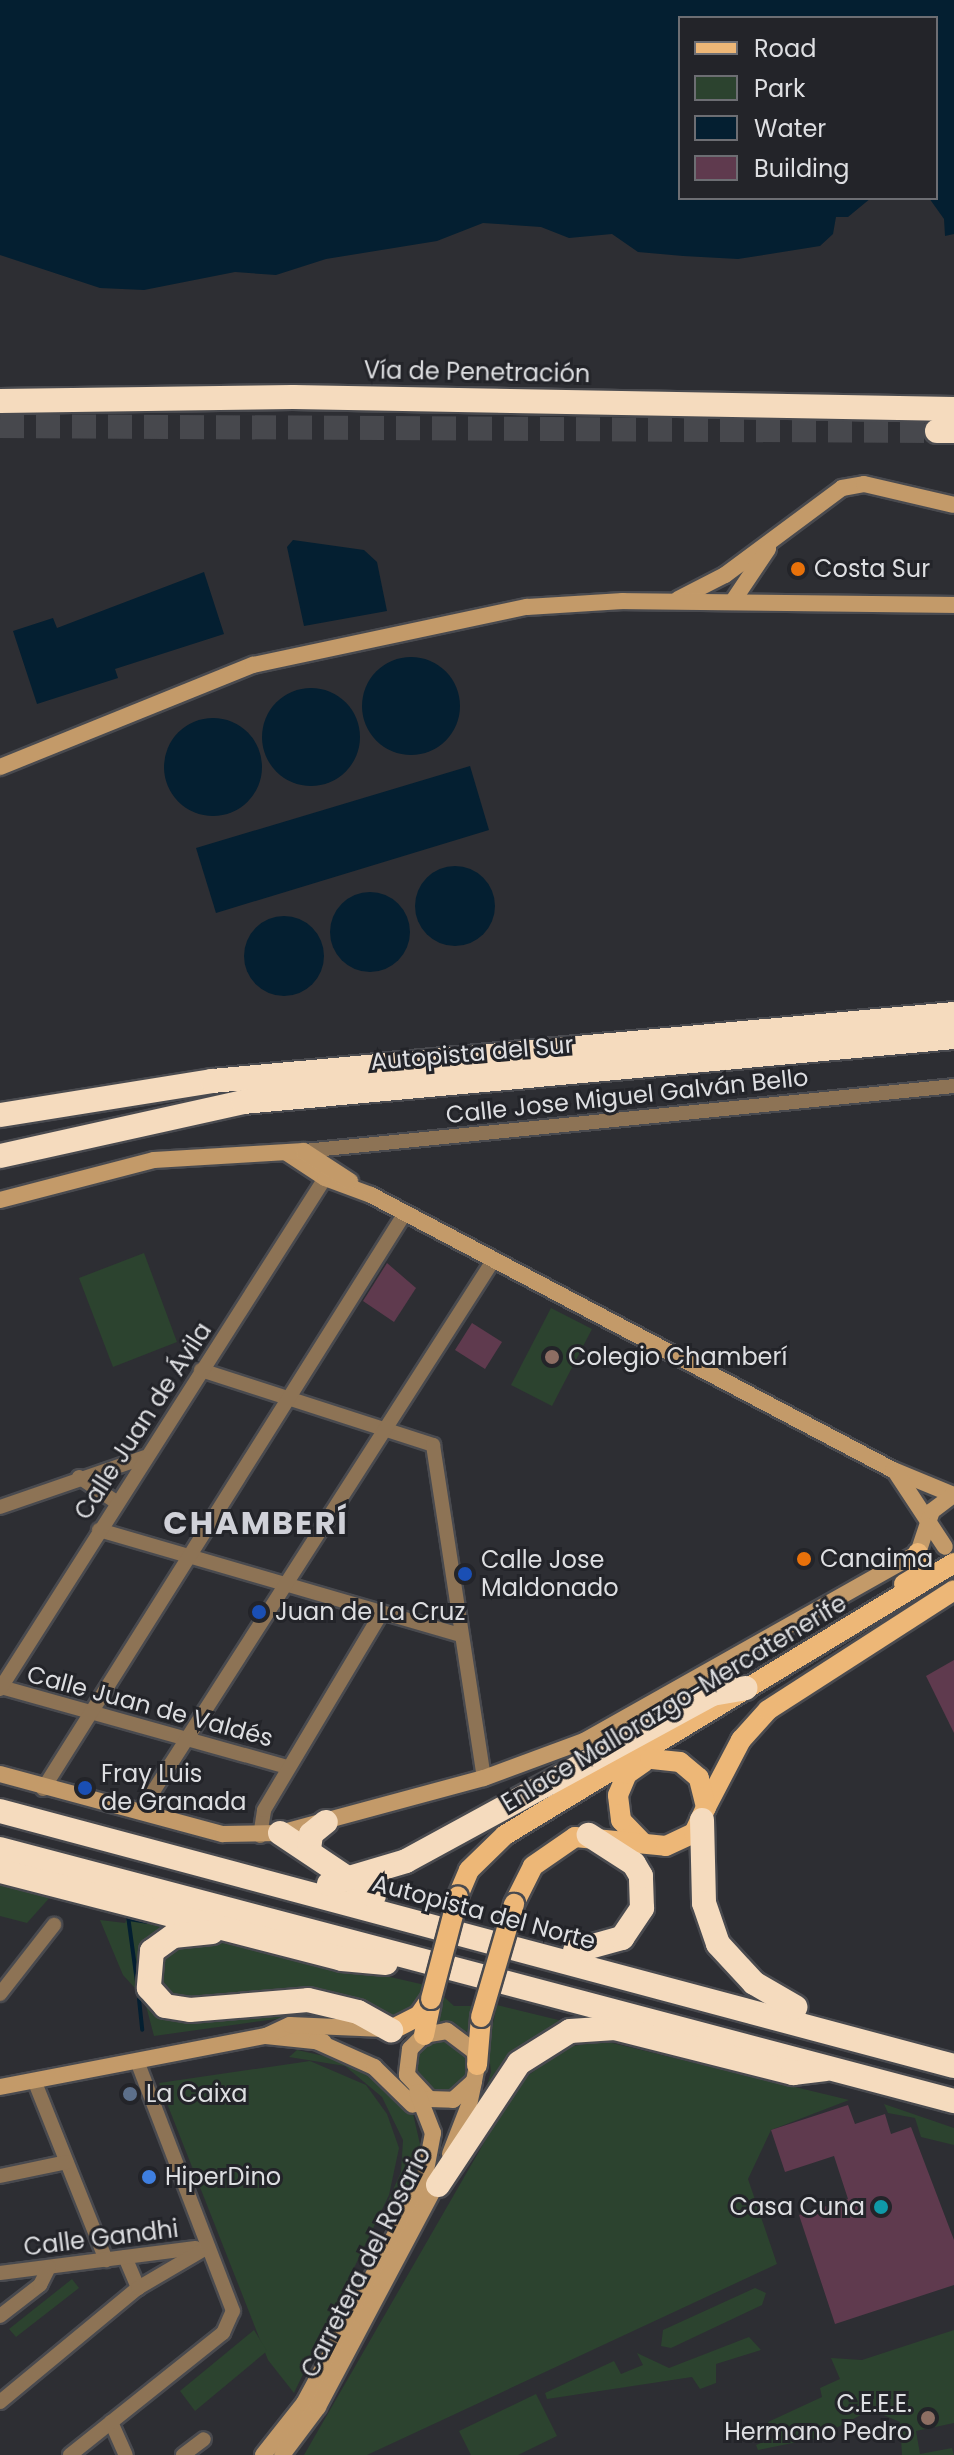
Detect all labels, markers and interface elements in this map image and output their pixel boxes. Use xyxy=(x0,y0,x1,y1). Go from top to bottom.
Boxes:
legend xyxy=(678,16,938,200)
text: Road xyxy=(754,32,816,65)
text: Park xyxy=(754,72,805,105)
text: Water xyxy=(754,112,826,145)
text: Building xyxy=(754,152,850,185)
street label: Vía de Penetración xyxy=(364,356,590,388)
place label: Costa Sur xyxy=(814,555,930,583)
marker: Costa Sur xyxy=(789,560,807,578)
street label: Autopista del Sur xyxy=(369,1030,575,1076)
street label: Calle Jose Miguel Galván Bello xyxy=(444,1063,810,1129)
street label: Calle Juan de Ávila xyxy=(69,1317,217,1525)
place label: Colegio Chamberí xyxy=(568,1343,787,1371)
marker: Colegio Chamberí xyxy=(543,1348,561,1366)
district label: CHAMBERÍ xyxy=(163,1504,349,1542)
place label: Canaima xyxy=(820,1545,933,1573)
place label: Calle Jose Maldonado xyxy=(481,1546,619,1602)
marker: Canaima xyxy=(795,1550,813,1568)
marker: Calle Jose Maldonado xyxy=(456,1565,474,1583)
street label: Enlace Mallorazgo-Mercatenerife xyxy=(496,1588,852,1818)
place label: Juan de La Cruz xyxy=(275,1598,465,1626)
marker: Juan de La Cruz xyxy=(250,1603,268,1621)
street label: Calle Juan de Valdés xyxy=(24,1659,276,1753)
place label: Fray Luis de Granada xyxy=(101,1760,246,1816)
marker: Fray Luis de Granada xyxy=(76,1779,94,1797)
street label: Autopista del Norte xyxy=(369,1868,599,1956)
place label: La Caixa xyxy=(146,2080,247,2108)
marker: La Caixa xyxy=(121,2085,139,2103)
street label: Carretera del Rosario xyxy=(295,2142,437,2382)
place label: HiperDino xyxy=(165,2163,281,2191)
marker: HiperDino xyxy=(140,2168,158,2186)
place label: Casa Cuna xyxy=(730,2193,865,2221)
marker: Casa Cuna xyxy=(872,2198,890,2216)
street label: Calle Gandhi xyxy=(22,2214,180,2262)
place label: C.E.E.E. Hermano Pedro xyxy=(724,2390,912,2446)
marker: C.E.E.E. Hermano Pedro xyxy=(919,2409,937,2427)

